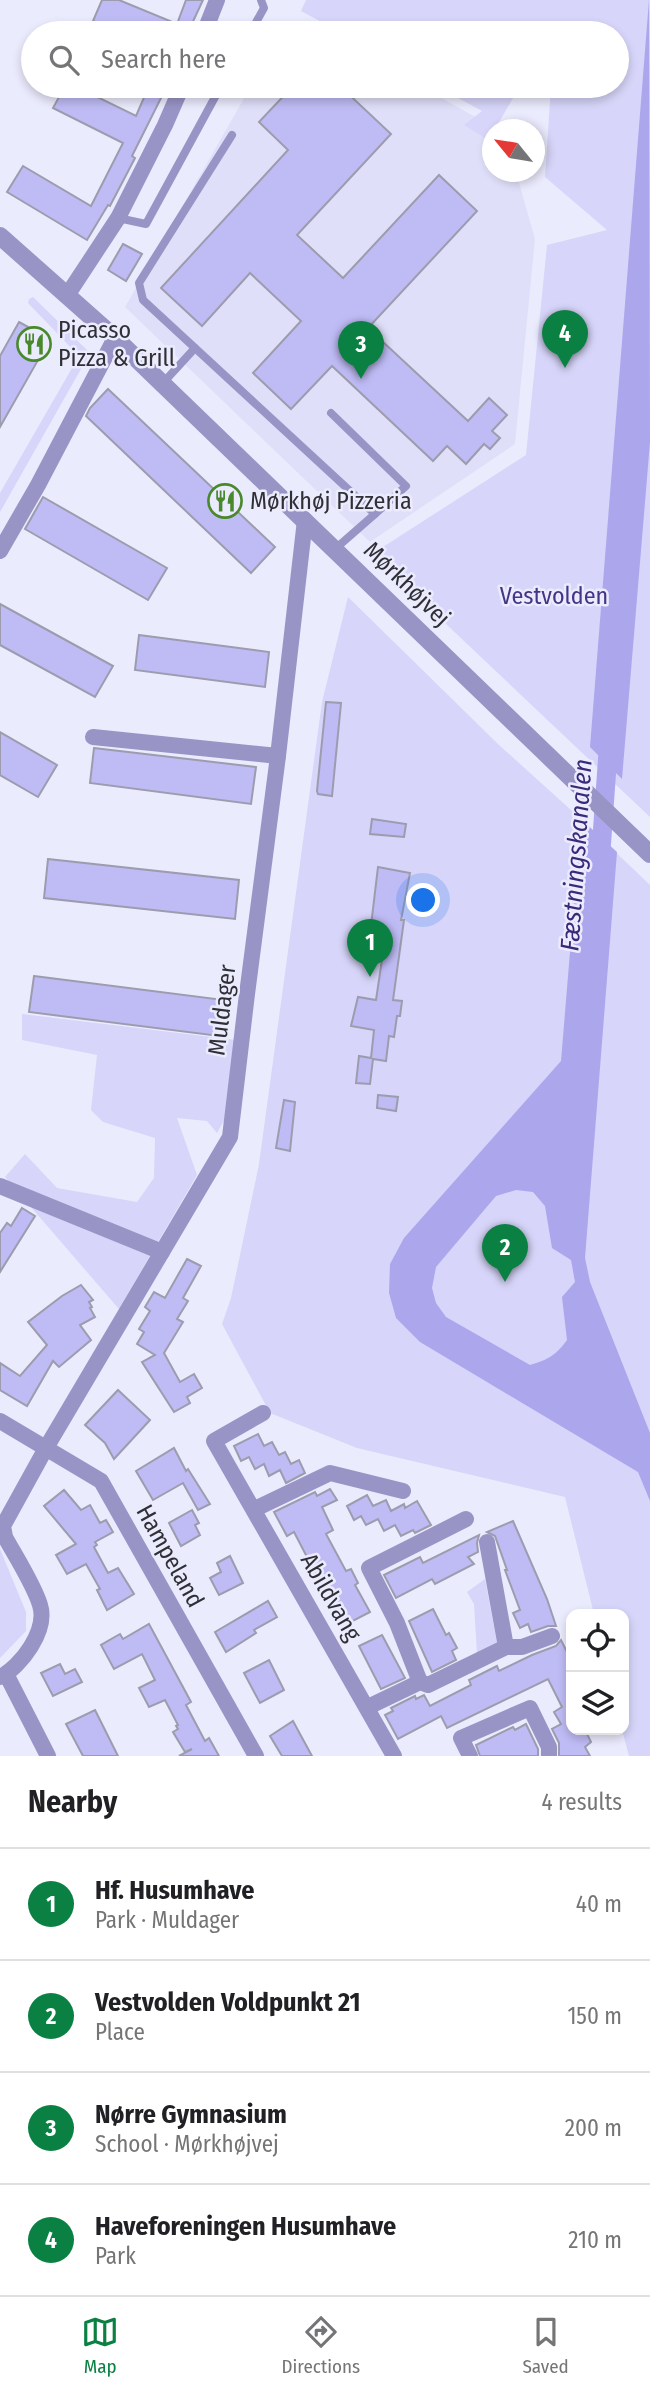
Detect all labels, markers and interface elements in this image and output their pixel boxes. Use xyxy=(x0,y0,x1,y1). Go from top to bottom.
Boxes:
search box xyxy=(21,21,629,98)
icon: search xyxy=(45,41,83,79)
text: Search here xyxy=(101,44,226,75)
north arrow xyxy=(482,119,545,182)
pin: 4 xyxy=(542,310,588,368)
place label: Picasso Pizza & Grill xyxy=(58,316,175,372)
pin: 3 xyxy=(338,321,384,379)
restaurant icon: Picasso Pizza & Grill xyxy=(15,325,53,363)
restaurant icon: Mørkhøj Pizzeria xyxy=(206,482,244,520)
place label: Mørkhøj Pizzeria xyxy=(250,487,412,515)
street label: Mørkhøjvej xyxy=(358,536,456,632)
park label: Vestvolden xyxy=(500,582,608,610)
water label: Fæstningskanalen xyxy=(554,758,599,952)
your location xyxy=(406,883,440,917)
pin: 1 xyxy=(347,919,393,977)
street label: Muldager xyxy=(203,962,242,1057)
pin: 2 xyxy=(482,1224,528,1282)
street label: Hampeland xyxy=(130,1500,210,1612)
street label: Abildvang xyxy=(295,1548,368,1646)
map controls xyxy=(566,1609,629,1735)
button: locate xyxy=(566,1609,629,1672)
button: layers xyxy=(566,1672,629,1735)
text: Nearby xyxy=(28,1784,117,1820)
text: 4 results xyxy=(541,1788,622,1816)
text: Hf. Husumhave xyxy=(95,1875,254,1906)
text: 1 xyxy=(46,1890,56,1918)
text: 40 m xyxy=(576,1890,622,1918)
text: Park · Muldager xyxy=(95,1906,239,1934)
text: Vestvolden Voldpunkt 21 xyxy=(95,1987,361,2018)
text: 2 xyxy=(46,2002,56,2030)
text: 150 m xyxy=(567,2002,622,2030)
text: Place xyxy=(95,2018,145,2046)
text: Nørre Gymnasium xyxy=(95,2099,287,2130)
text: 3 xyxy=(46,2114,56,2142)
text: 200 m xyxy=(565,2114,622,2142)
text: School · Mørkhøjvej xyxy=(95,2130,279,2158)
text: Haveforeningen Husumhave xyxy=(95,2211,396,2242)
text: 4 xyxy=(45,2226,57,2254)
text: 210 m xyxy=(568,2226,622,2254)
text: Park xyxy=(95,2242,136,2270)
tab: Map xyxy=(81,2313,119,2378)
tab: Directions xyxy=(281,2313,360,2378)
tab: Saved xyxy=(522,2313,569,2378)

